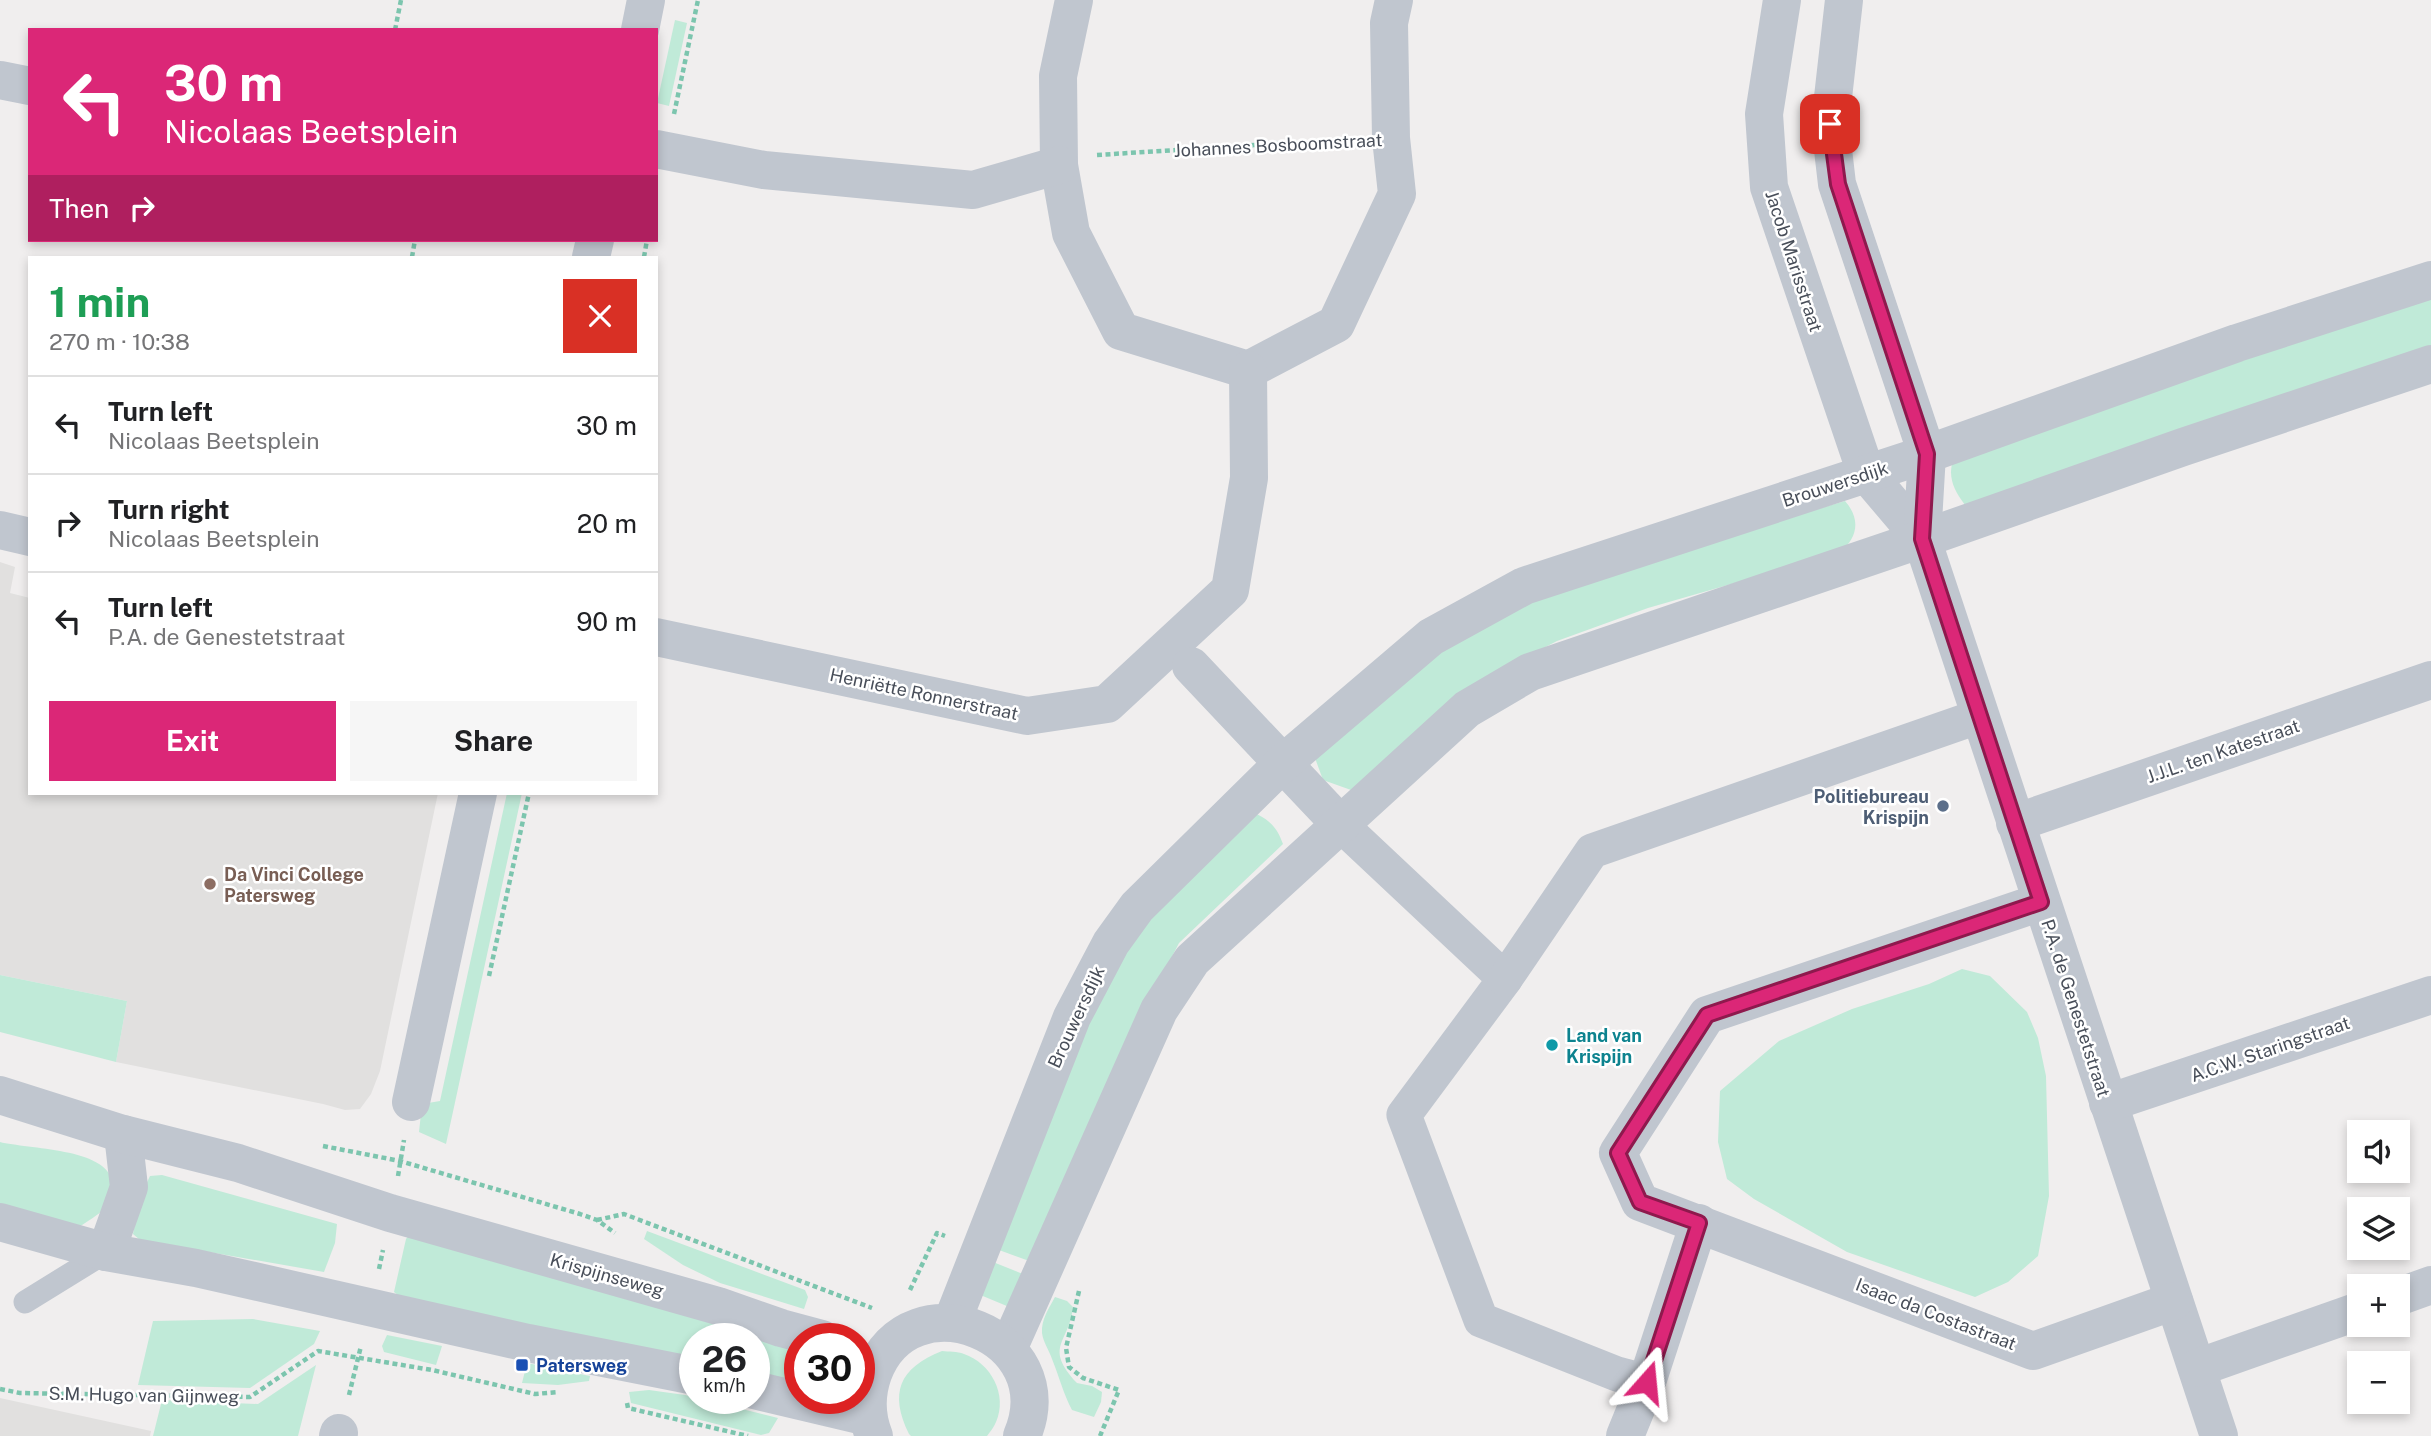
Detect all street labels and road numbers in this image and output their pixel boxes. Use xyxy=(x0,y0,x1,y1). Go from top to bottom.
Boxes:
street label: Johannes Bosboomstraat xyxy=(1173,129,1383,161)
street label: Jacob Marisstraat xyxy=(1761,188,1827,334)
street label: Brouwersdijk xyxy=(1779,457,1891,511)
street label: Henriëtte Ronnerstraat xyxy=(828,664,1020,724)
street label: J.J.L. ten Katestraat xyxy=(2144,715,2302,787)
street label: P.A. de Genestetstraat xyxy=(2037,916,2115,1100)
street label: Brouwersdijk xyxy=(1043,963,1109,1071)
street label: A.C.W. Staringstraat xyxy=(2188,1012,2352,1086)
street label: Krispijnseweg xyxy=(548,1249,666,1301)
street label: Isaac da Costastraat xyxy=(1853,1274,2019,1354)
street label: S.M. Hugo van Gijnweg xyxy=(48,1383,240,1407)

